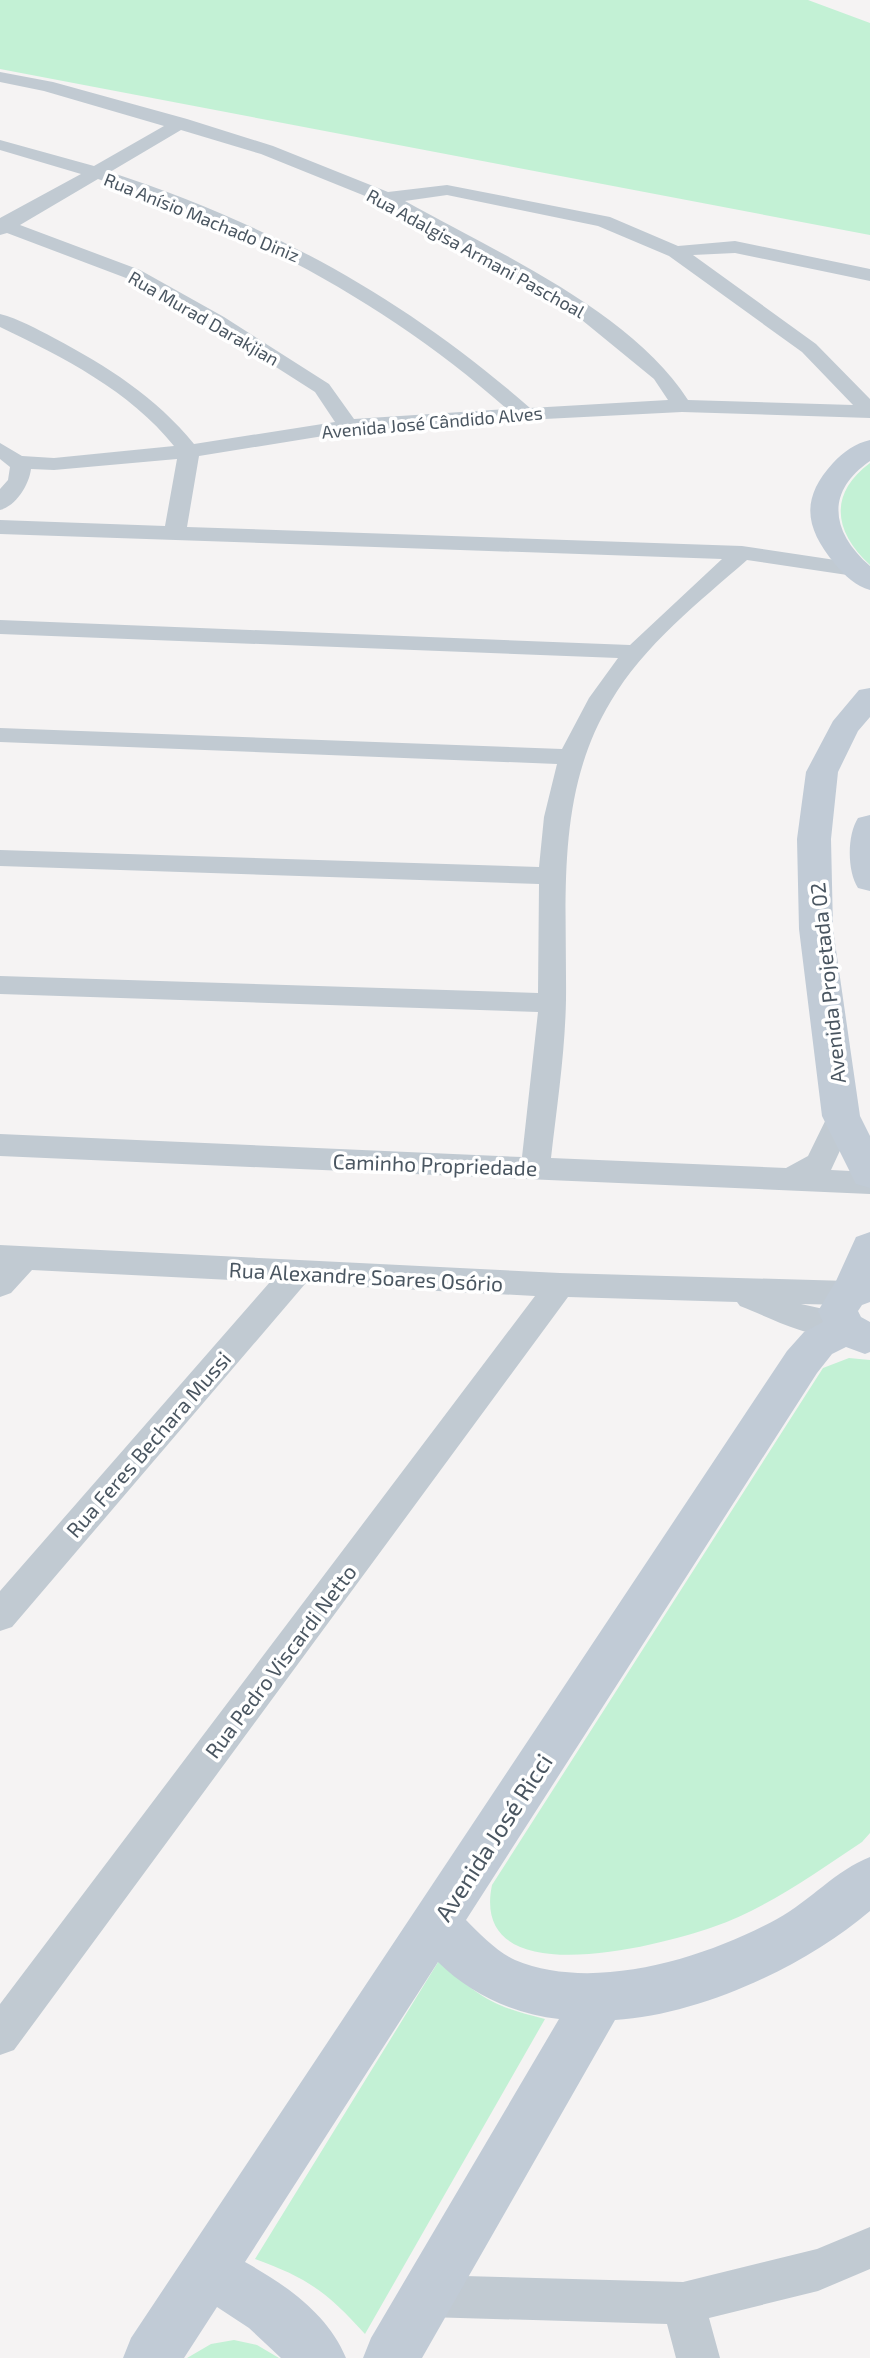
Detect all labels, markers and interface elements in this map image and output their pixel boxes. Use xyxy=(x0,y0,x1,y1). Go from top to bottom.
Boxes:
street label: Rua Anísio Machado Diniz xyxy=(101,168,303,266)
street label: Rua Adalgisa Armani Paschoal xyxy=(363,184,589,323)
street label: Rua Murad Darakjian xyxy=(125,266,283,370)
street label: Avenida José Cândido Alves xyxy=(321,401,543,443)
street label: Avenida Projetada 02 xyxy=(804,881,851,1085)
street label: Caminho Propriedade xyxy=(332,1148,538,1180)
street label: Rua Alexandre Soares Osório xyxy=(228,1256,504,1296)
street label: Rua Feres Bechara Mussi xyxy=(60,1346,236,1542)
street label: Rua Pedro Viscardi Netto xyxy=(199,1559,361,1763)
street label: Avenida José Ricci xyxy=(428,1748,558,1926)

